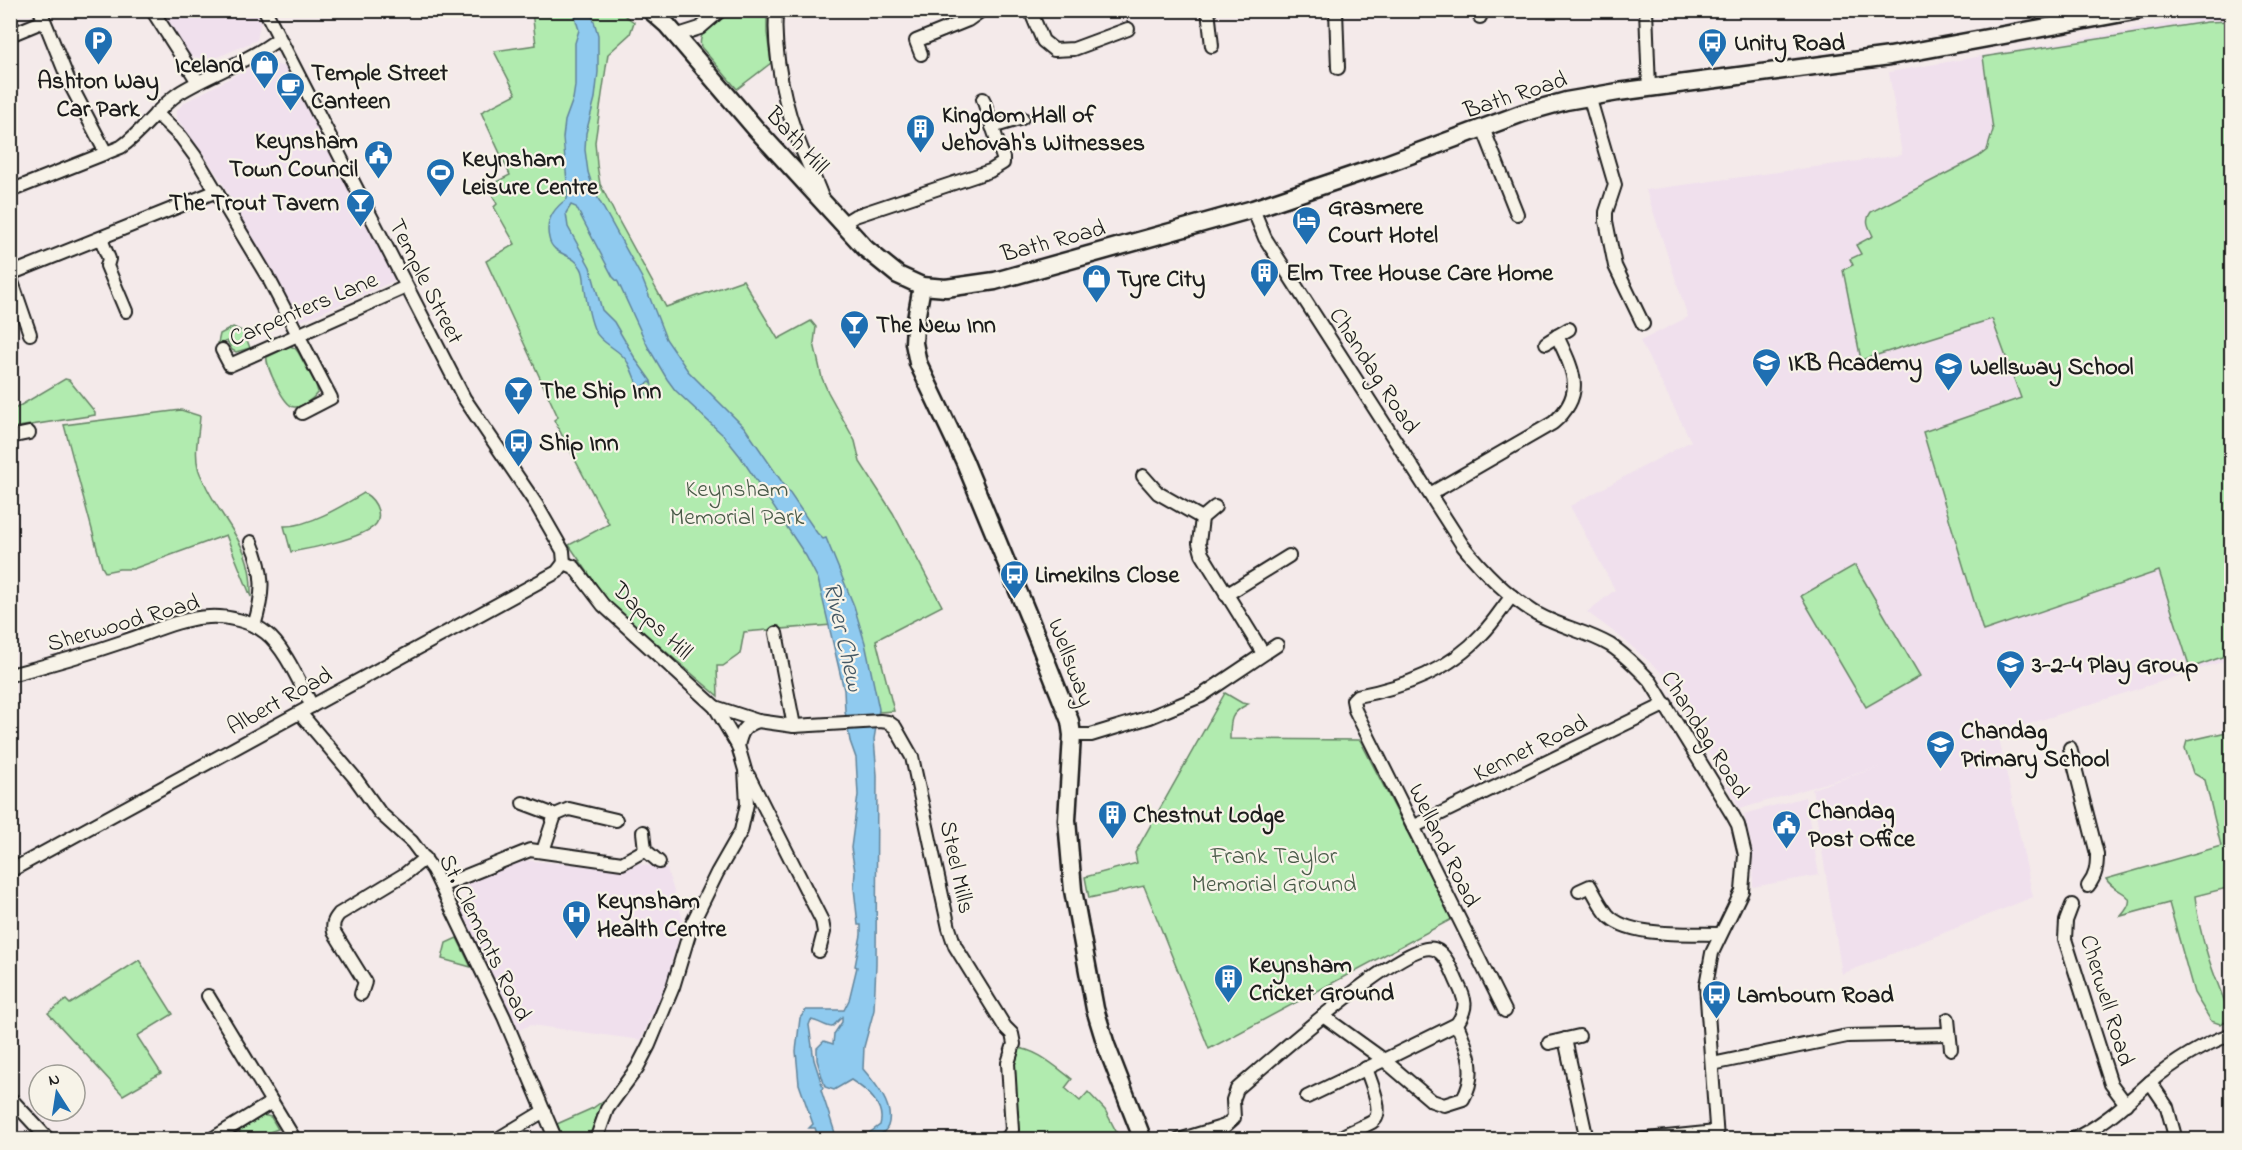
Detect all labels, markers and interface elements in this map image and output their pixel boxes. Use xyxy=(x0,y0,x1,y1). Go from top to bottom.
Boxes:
parking icon: Ashton Way Car Park xyxy=(82,24,114,66)
bus stop icon: Unity Road xyxy=(1697,26,1729,68)
place label: Unity Road xyxy=(1734,27,1845,63)
shop icon: Iceland xyxy=(249,48,281,90)
place label: Iceland xyxy=(175,49,244,84)
place label: Temple Street Canteen xyxy=(311,57,449,120)
street label: Bath Road xyxy=(1459,63,1572,130)
place label: Ashton Way Car Park xyxy=(37,65,159,128)
cafe icon: Temple Street Canteen xyxy=(274,70,306,112)
street label: Bath Hill xyxy=(755,99,836,183)
place label: Kingdom Hall of Jehovah's Witnesses xyxy=(942,99,1145,162)
building icon: Kingdom Hall of Jehovah's Witnesses xyxy=(905,112,937,154)
place label: Keynsham Town Council xyxy=(229,125,358,188)
public building icon: Keynsham Town Council xyxy=(363,138,395,180)
place label: Keynsham Leisure Centre xyxy=(462,143,599,206)
sports icon: Keynsham Leisure Centre xyxy=(425,156,457,198)
bar icon: The Trout Tavern xyxy=(344,186,376,228)
place label: The Trout Tavern xyxy=(169,187,339,222)
place label: Grasmere Court Hotel xyxy=(1328,191,1438,254)
hotel icon: Grasmere Court Hotel xyxy=(1291,204,1323,246)
street label: Bath Road xyxy=(997,212,1110,273)
street label: Temple Street xyxy=(378,213,471,351)
building icon: Elm Tree House Care Home xyxy=(1249,256,1281,298)
place label: Elm Tree House Care Home xyxy=(1286,257,1554,292)
shop icon: Tyre City xyxy=(1080,262,1112,304)
street label: Carpenters Lane xyxy=(224,263,384,357)
place label: Tyre City xyxy=(1117,263,1205,299)
street label: Chandag Road xyxy=(1319,301,1427,442)
bar icon: The New Inn xyxy=(839,308,871,350)
place label: The New Inn xyxy=(876,309,996,344)
school or university icon: IKB Academy xyxy=(1751,346,1783,388)
place label: IKB Academy xyxy=(1788,347,1922,383)
school or university icon: Wellsway School xyxy=(1933,350,1965,392)
place label: Wellsway School xyxy=(1970,351,2133,387)
bar icon: The Ship Inn xyxy=(503,374,535,416)
place label: The Ship Inn xyxy=(540,375,662,410)
bus stop icon: Ship Inn xyxy=(502,426,534,468)
place label: Ship Inn xyxy=(539,427,619,462)
park label: Keynsham Memorial Park xyxy=(670,473,805,536)
bus stop icon: Limekilns Close xyxy=(998,558,1030,600)
place label: Limekilns Close xyxy=(1035,559,1180,594)
street label: Dapps Hill xyxy=(602,573,700,670)
water label: River Chew xyxy=(811,578,873,696)
street label: Sherwood Road xyxy=(43,586,205,663)
street label: Wellsway xyxy=(1036,614,1102,712)
school or university icon: 3-2-4 Play Group xyxy=(1995,648,2027,690)
place label: 3-2-4 Play Group xyxy=(2031,649,2198,685)
street label: Albert Road xyxy=(221,659,340,746)
street label: Chandag Road xyxy=(1651,665,1757,806)
street label: Kennet Road xyxy=(1468,706,1595,792)
place label: Chandag Primary School xyxy=(1961,715,2109,779)
school or university icon: Chandag Primary School xyxy=(1924,728,1956,770)
street label: Welland Road xyxy=(1398,778,1488,914)
place label: Chandag Post Office xyxy=(1808,795,1916,858)
building icon: Chestnut Lodge xyxy=(1096,798,1128,840)
place label: Chestnut Lodge xyxy=(1133,799,1286,835)
public building icon: Chandag Post Office xyxy=(1771,808,1803,850)
street label: Steel Mills xyxy=(929,818,982,917)
park label: Frank Taylor Memorial Ground xyxy=(1191,840,1357,903)
street label: St. Clements Road xyxy=(428,849,540,1028)
place label: Keynsham Health Centre xyxy=(597,885,727,948)
hospital icon: Keynsham Health Centre xyxy=(560,898,592,940)
street label: Cherwell Road xyxy=(2069,931,2142,1071)
place label: Keynsham Cricket Ground xyxy=(1249,949,1394,1012)
building icon: Keynsham Cricket Ground xyxy=(1212,962,1244,1004)
bus stop icon: Lambourn Road xyxy=(1700,978,1732,1020)
place label: Lambourn Road xyxy=(1737,979,1894,1014)
north arrow xyxy=(27,1063,87,1123)
text: N xyxy=(47,1067,62,1093)

